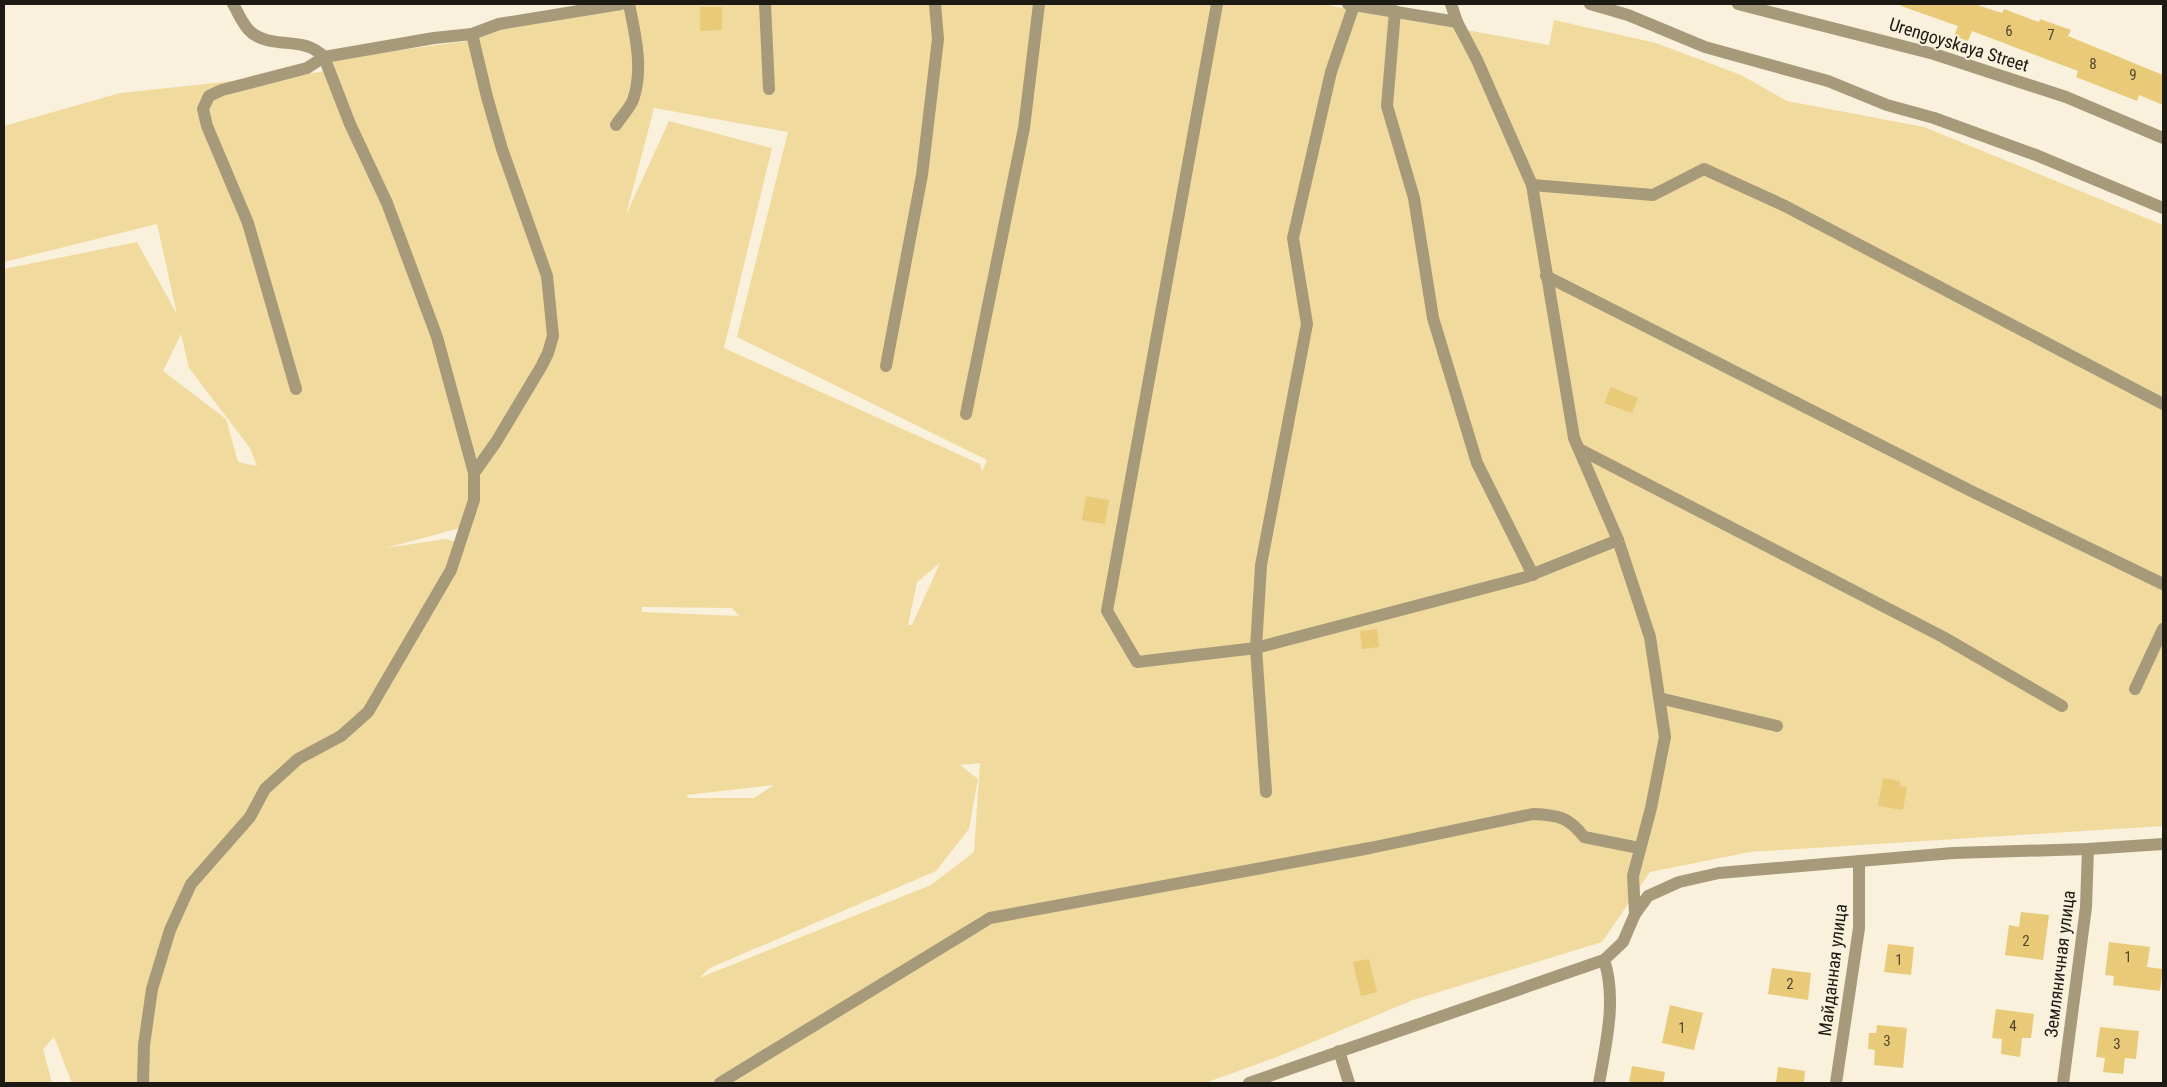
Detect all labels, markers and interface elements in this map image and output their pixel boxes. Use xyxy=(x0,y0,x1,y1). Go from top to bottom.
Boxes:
street label: Urengoyskaya Street xyxy=(1887,13,2032,76)
house number: 6 xyxy=(2005,22,2013,40)
house number: 7 xyxy=(2047,26,2055,44)
house number: 8 xyxy=(2089,55,2097,73)
house number: 9 xyxy=(2129,66,2137,84)
street label: Земляничная улица xyxy=(2040,889,2079,1039)
street label: Майданная улица xyxy=(1814,903,1851,1037)
house number: 2 xyxy=(2022,932,2030,950)
house number: 1 xyxy=(2124,948,2132,966)
house number: 1 xyxy=(1895,951,1903,969)
house number: 2 xyxy=(1786,975,1794,993)
house number: 4 xyxy=(2009,1017,2017,1035)
house number: 1 xyxy=(1678,1019,1686,1037)
house number: 3 xyxy=(1883,1032,1891,1050)
house number: 3 xyxy=(2113,1035,2121,1053)

